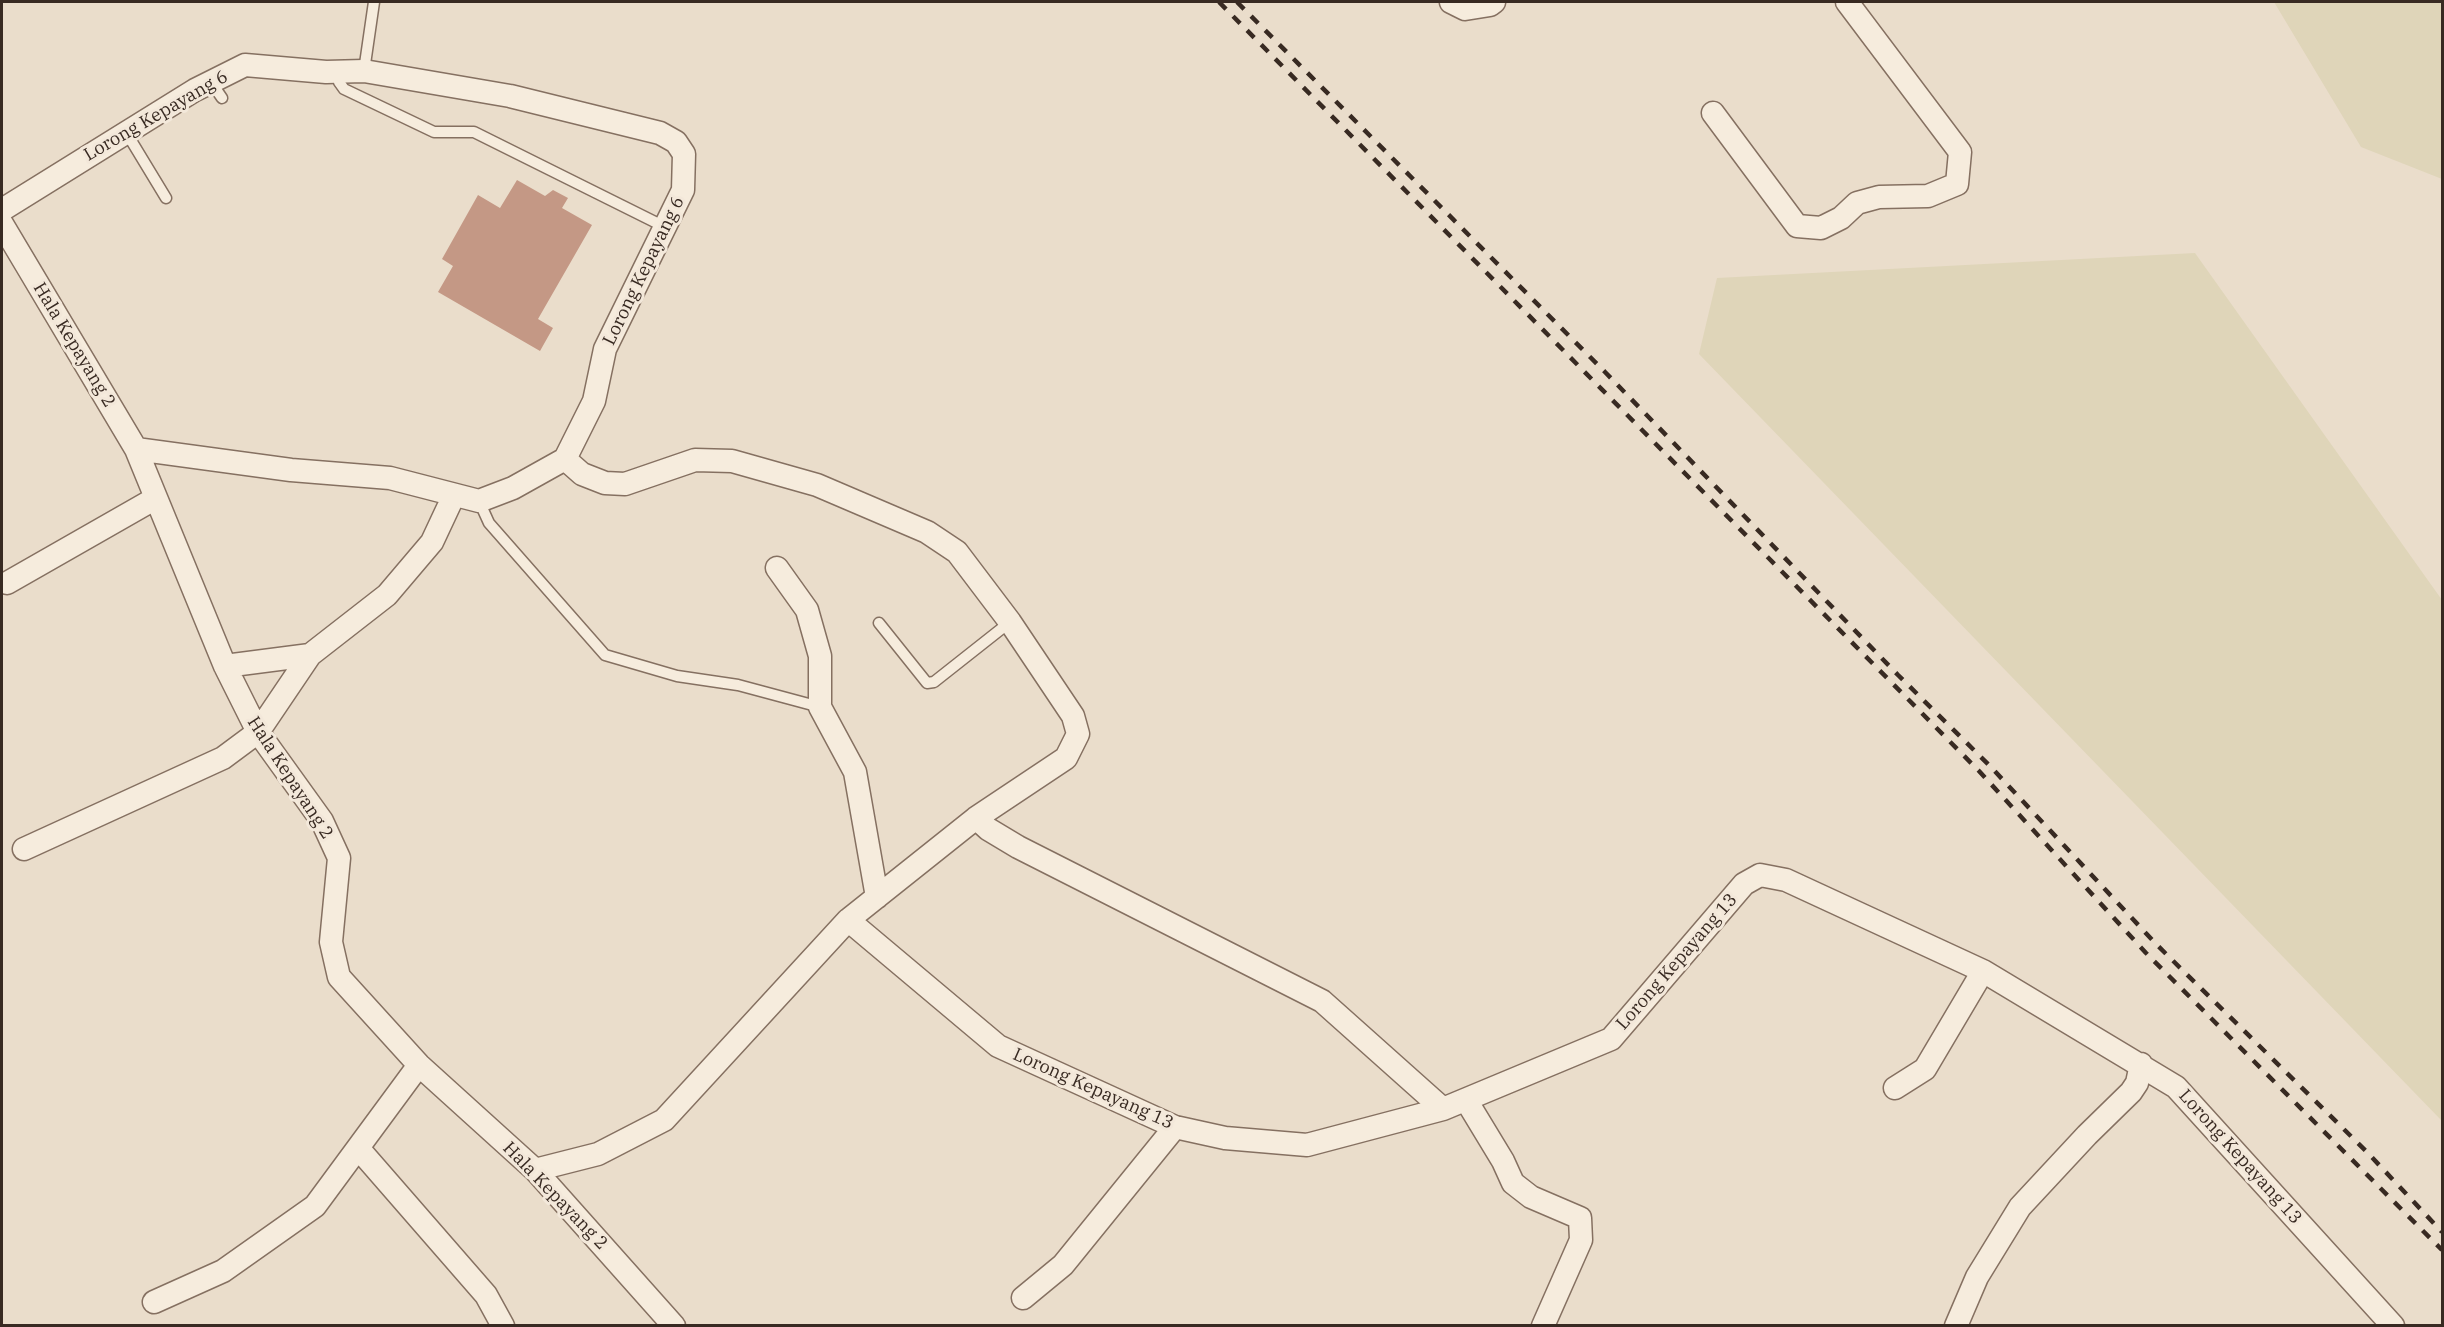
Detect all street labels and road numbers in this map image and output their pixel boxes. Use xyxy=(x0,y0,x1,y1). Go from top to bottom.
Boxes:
street label: Lorong Kepayang 6 xyxy=(80,66,232,166)
street label: Lorong Kepayang 6 xyxy=(599,193,689,349)
street label: Hala Kepayang 2 xyxy=(28,279,120,411)
street label: Hala Kepayang 2 xyxy=(242,713,338,843)
street label: Lorong Kepayang 13 xyxy=(1612,889,1742,1035)
street label: Lorong Kepayang 13 xyxy=(1009,1044,1177,1134)
street label: Lorong Kepayang 13 xyxy=(2174,1085,2306,1229)
street label: Hala Kepayang 2 xyxy=(498,1138,612,1254)

